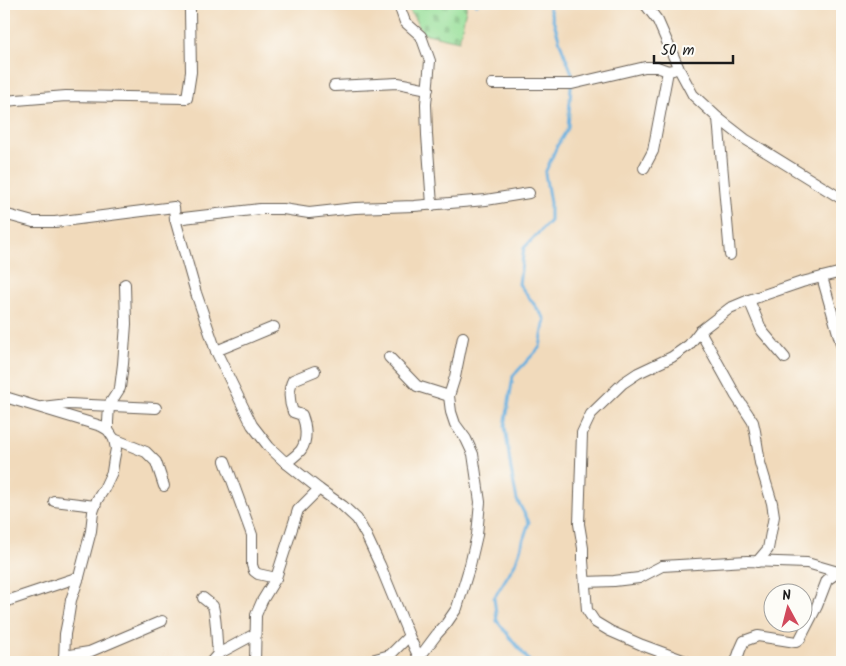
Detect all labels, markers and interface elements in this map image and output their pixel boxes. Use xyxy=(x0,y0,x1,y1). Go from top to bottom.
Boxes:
scale bar xyxy=(654,32,732,64)
text: 50 m xyxy=(661,39,695,63)
north arrow xyxy=(764,584,814,634)
text: N xyxy=(781,585,792,608)

